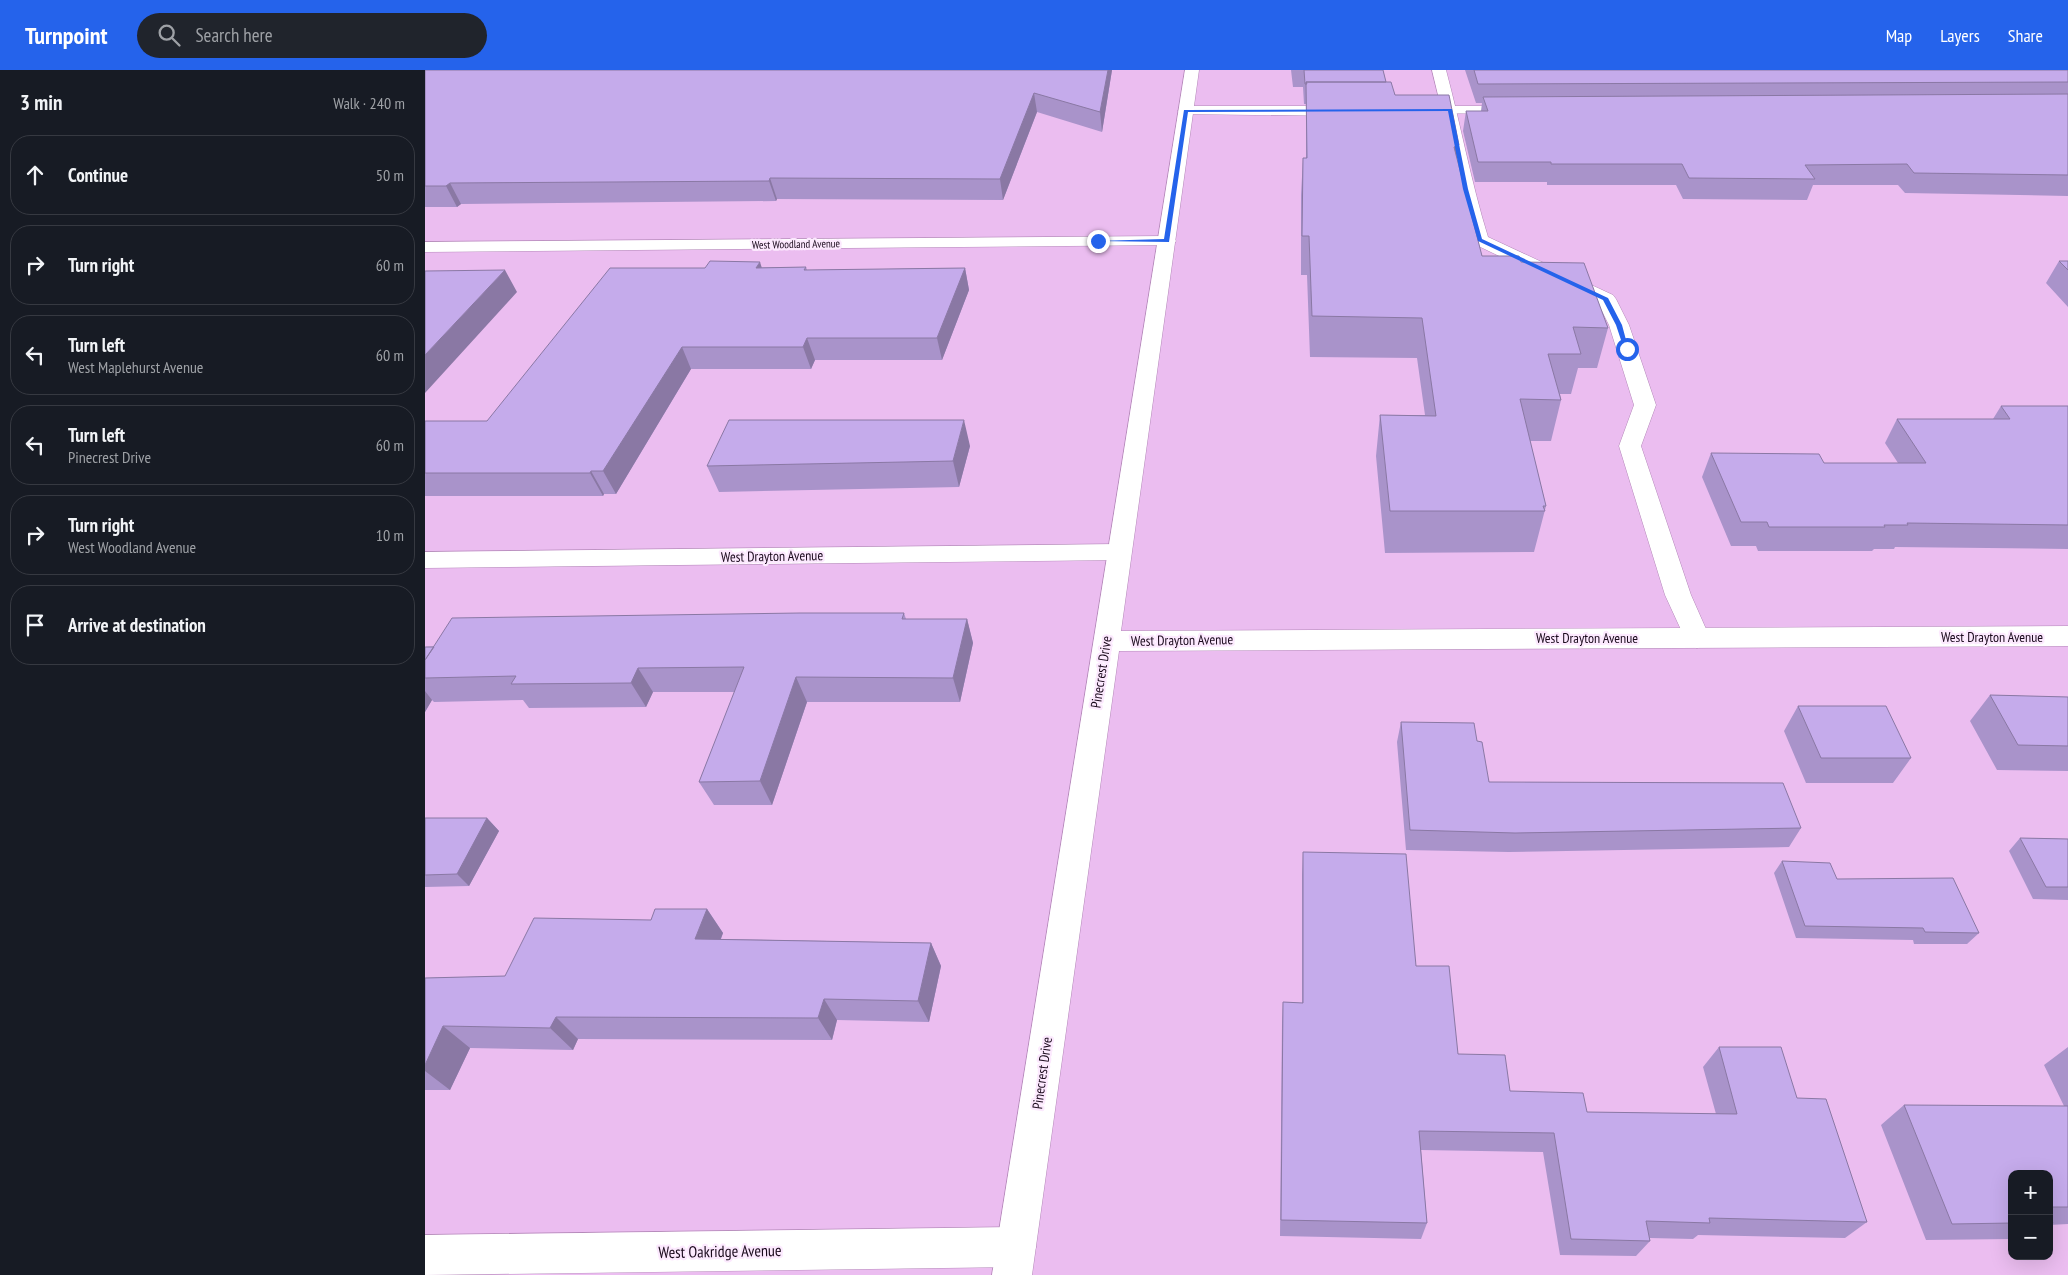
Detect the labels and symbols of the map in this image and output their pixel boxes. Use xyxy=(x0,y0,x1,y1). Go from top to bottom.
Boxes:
route end xyxy=(1087,230,1110,253)
street label: West Woodland Avenue xyxy=(752,236,841,252)
route start xyxy=(1616,338,1639,361)
street label: West Drayton Avenue xyxy=(721,546,823,566)
street label: West Drayton Avenue xyxy=(1941,628,2043,646)
street label: West Drayton Avenue xyxy=(1536,629,1638,647)
street label: West Drayton Avenue xyxy=(1131,630,1233,650)
street label: Pinecrest Drive xyxy=(1086,634,1116,709)
street label: Pinecrest Drive xyxy=(1028,1036,1056,1110)
street label: West Oakridge Avenue xyxy=(658,1240,782,1262)

